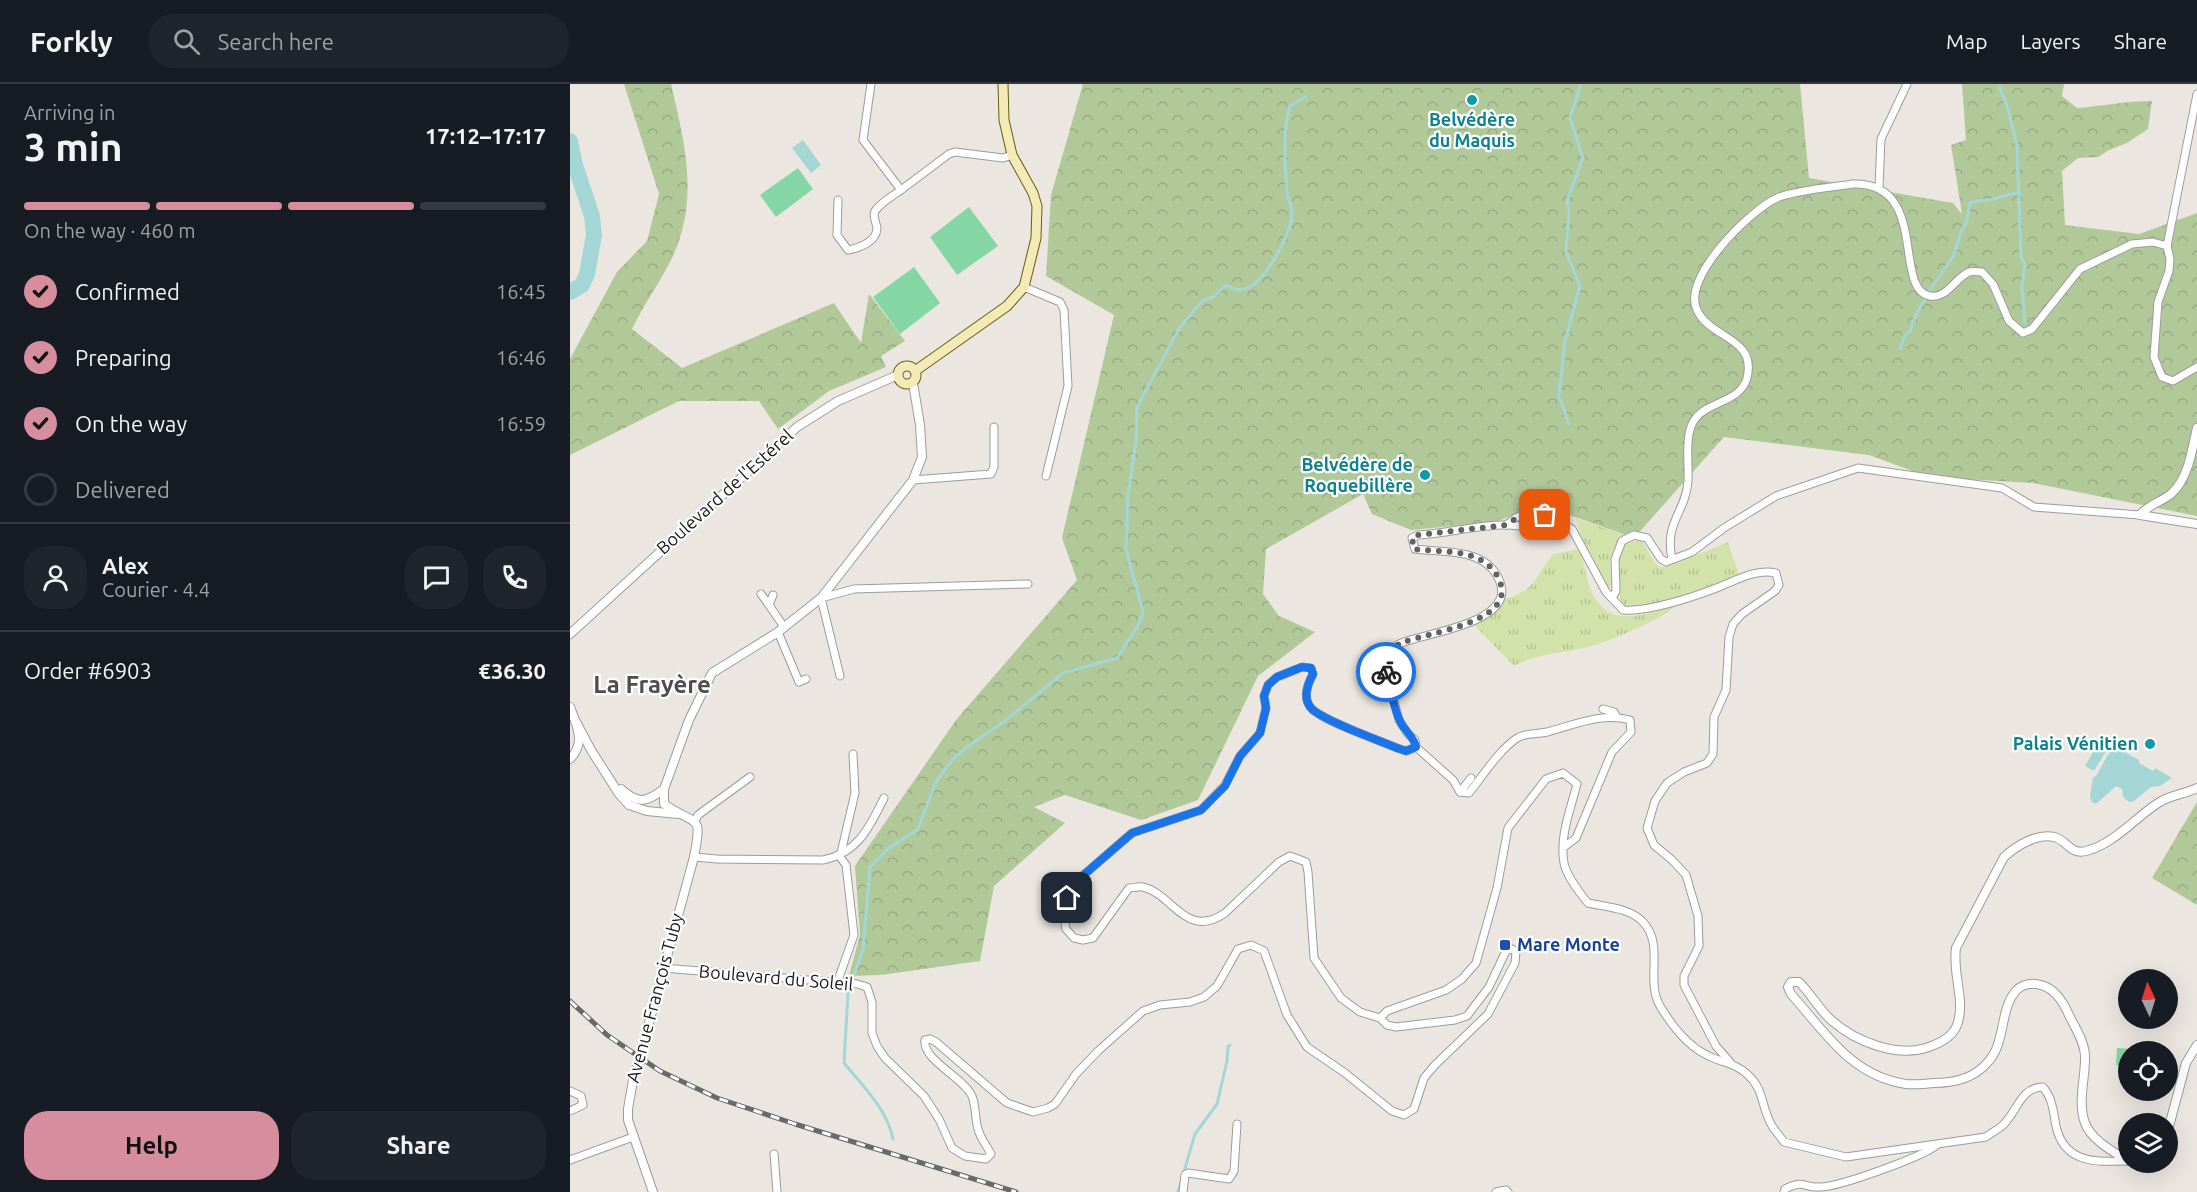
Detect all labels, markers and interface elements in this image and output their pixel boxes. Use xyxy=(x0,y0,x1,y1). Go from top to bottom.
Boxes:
search box xyxy=(149,14,569,68)
icon: search xyxy=(170,25,203,58)
text: Forkly xyxy=(30,26,113,57)
text: Search here xyxy=(218,29,334,54)
text: Map xyxy=(1946,29,1987,53)
text: Layers xyxy=(2020,29,2081,53)
text: Share xyxy=(2114,29,2167,53)
marker: Belvédère du Maquis xyxy=(1465,93,1479,107)
text: Arriving in xyxy=(24,101,115,124)
place label: Belvédère du Maquis xyxy=(1429,109,1515,150)
text: 17:12–17:17 xyxy=(425,123,546,148)
text: 3 min xyxy=(24,125,123,168)
text: On the way · 460 m xyxy=(24,219,196,242)
icon: check xyxy=(24,275,57,308)
text: Confirmed xyxy=(75,279,180,304)
text: 16:45 xyxy=(496,280,546,303)
icon: check xyxy=(24,341,57,374)
text: Preparing xyxy=(75,345,172,370)
text: 16:46 xyxy=(496,346,546,369)
icon: check xyxy=(24,407,57,440)
text: On the way xyxy=(75,411,187,436)
text: 16:59 xyxy=(496,412,546,435)
street label: Boulevard de l'Estérel xyxy=(652,425,797,558)
place label: Belvédère de Roquebillère xyxy=(1301,454,1413,495)
marker: Belvédère de Roquebillère xyxy=(1418,468,1432,482)
text: Delivered xyxy=(75,477,170,502)
pin xyxy=(1519,489,1570,540)
icon: bag xyxy=(1528,498,1561,531)
button: person xyxy=(24,546,87,609)
button: chat xyxy=(405,546,468,609)
button: phone xyxy=(483,546,546,609)
text: Alex xyxy=(102,553,149,578)
text: Courier · 4.4 xyxy=(102,578,210,601)
courier xyxy=(1356,642,1416,702)
icon: bike xyxy=(1370,656,1403,689)
text: Order #6903 xyxy=(24,658,152,683)
text: €36.30 xyxy=(479,658,546,683)
district label: La Frayère xyxy=(593,671,711,698)
place label: Palais Vénitien xyxy=(2013,733,2138,753)
marker: Palais Vénitien xyxy=(2143,737,2157,751)
pin xyxy=(1041,872,1092,923)
icon: home xyxy=(1050,881,1083,914)
street label: Avenue François Tuby xyxy=(622,911,686,1085)
place label: Mare Monte xyxy=(1517,934,1620,954)
marker: Mare Monte xyxy=(1498,938,1512,952)
street label: Boulevard du Soleil xyxy=(698,960,854,994)
north arrow xyxy=(2118,969,2178,1029)
map controls xyxy=(2118,969,2178,1173)
button: locate xyxy=(2118,1041,2178,1101)
button: Help xyxy=(24,1111,279,1180)
button: Share xyxy=(291,1111,546,1180)
button: layers xyxy=(2118,1113,2178,1173)

